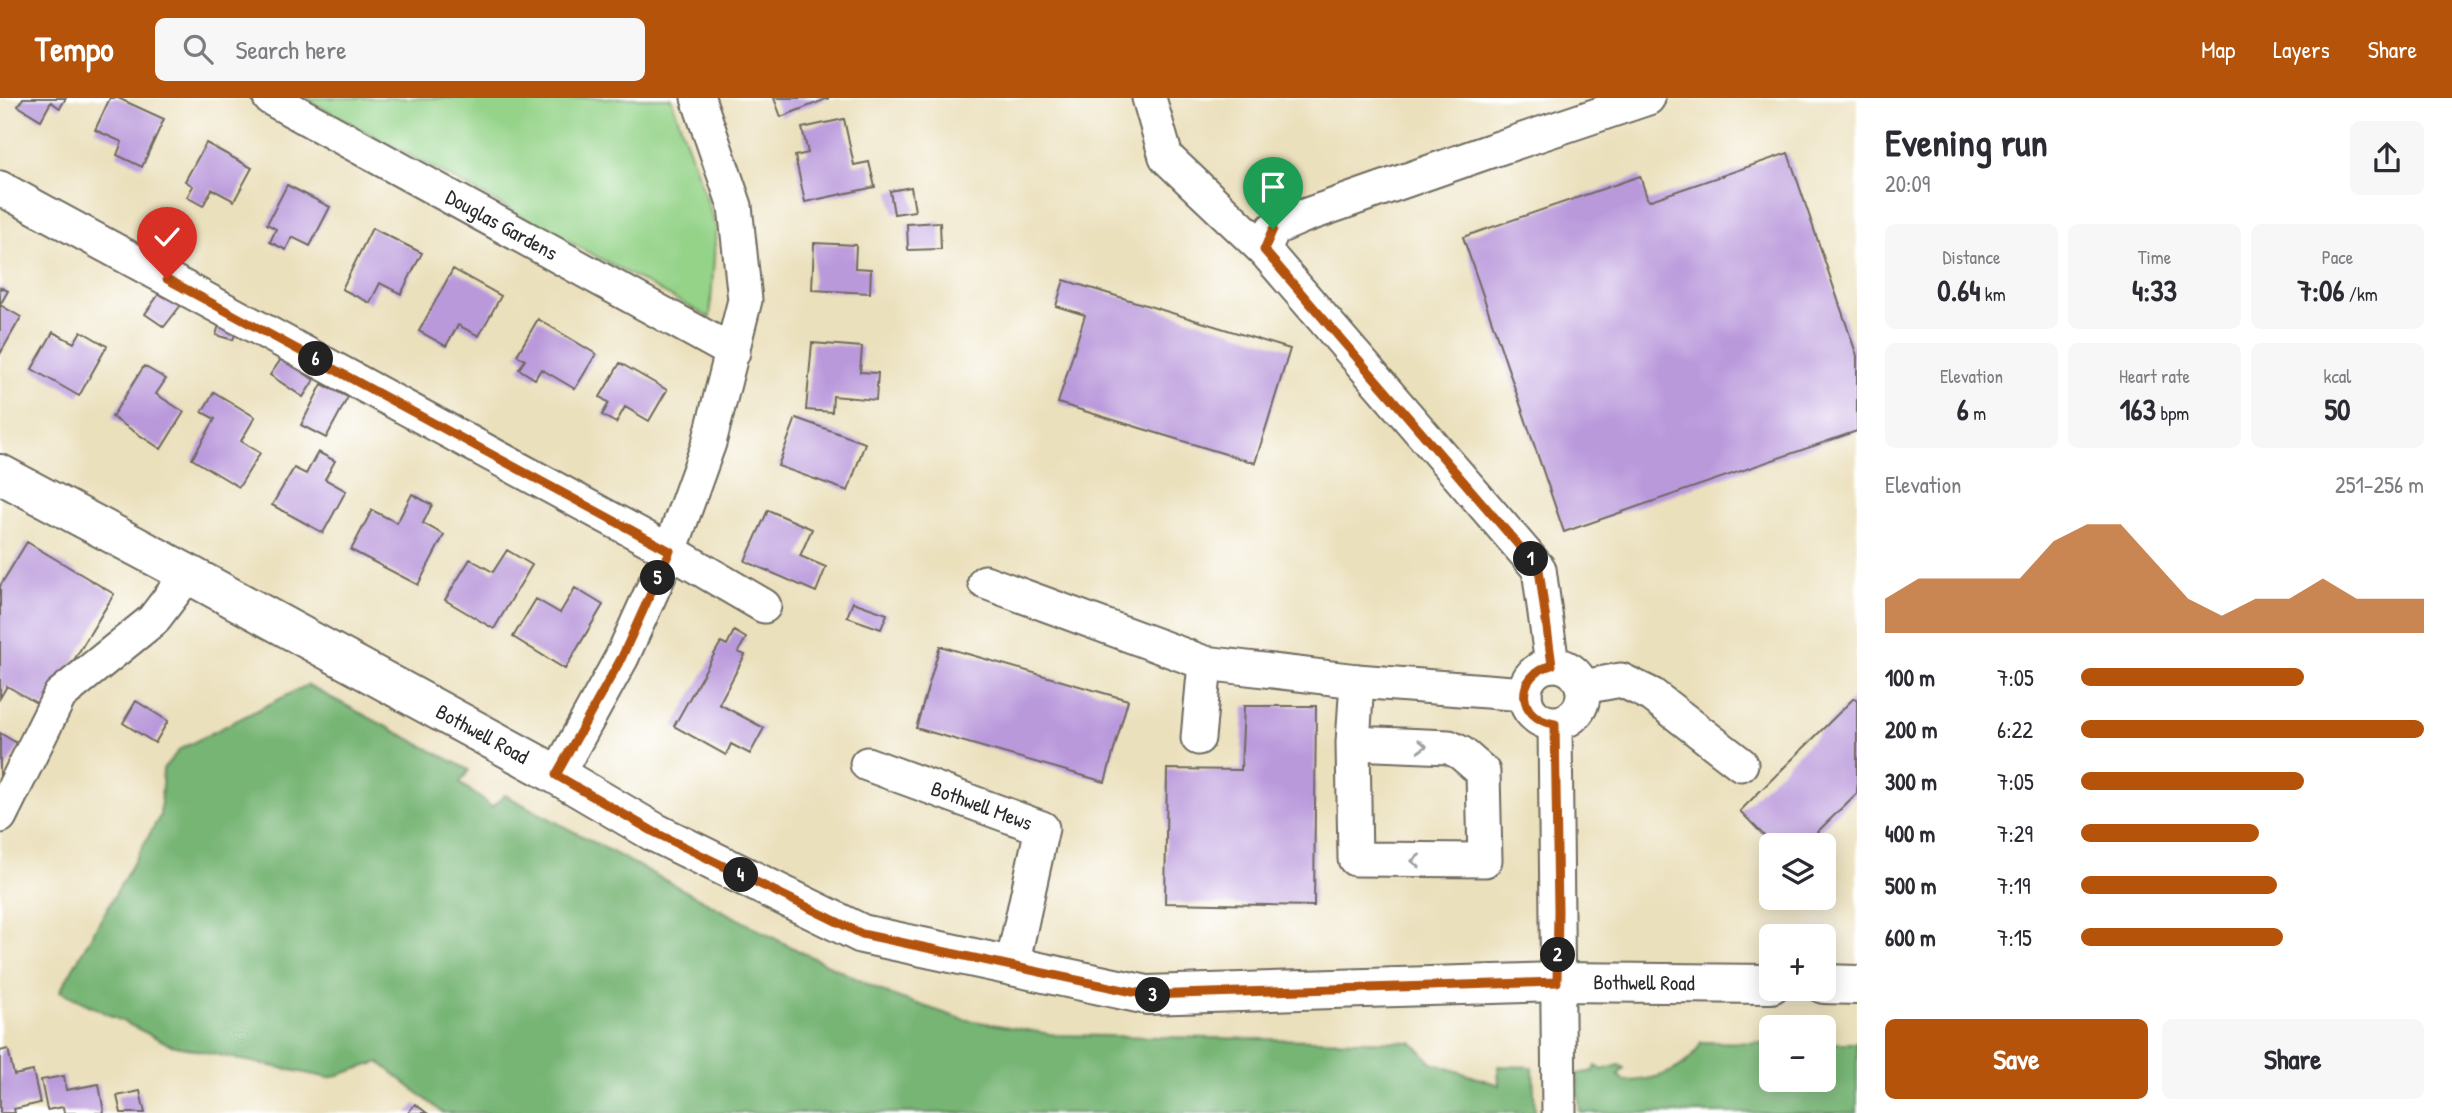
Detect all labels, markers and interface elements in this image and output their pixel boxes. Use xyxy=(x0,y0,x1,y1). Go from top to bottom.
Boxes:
search box xyxy=(155,18,645,81)
text: Tempo xyxy=(35,27,113,71)
icon: search xyxy=(179,30,217,68)
text: Search here xyxy=(235,32,347,67)
text: Map xyxy=(2201,33,2235,65)
text: Layers xyxy=(2273,33,2330,65)
text: Share xyxy=(2368,33,2417,65)
text: Evening run xyxy=(1885,116,2048,168)
button: share xyxy=(2350,121,2424,195)
pin xyxy=(1243,157,1303,229)
icon: arrive xyxy=(1254,168,1292,206)
text: 20:09 xyxy=(1885,168,1930,199)
street label: Douglas Gardens xyxy=(441,182,563,267)
pin xyxy=(137,207,197,279)
icon: check xyxy=(148,218,186,256)
text: Distance xyxy=(1942,244,2001,270)
text: Time xyxy=(2138,244,2171,270)
text: Pace xyxy=(2322,244,2353,270)
text: 0.64 xyxy=(1937,270,1980,310)
text: 4:33 xyxy=(2132,270,2177,310)
text: 7:06 xyxy=(2297,270,2345,310)
text: km xyxy=(1980,281,2006,307)
text: /km xyxy=(2345,281,2378,307)
pin: 6 xyxy=(298,342,334,376)
text: 6 xyxy=(312,345,319,371)
text: Elevation xyxy=(1940,363,2003,389)
text: Heart rate xyxy=(2119,363,2190,389)
text: kcal xyxy=(2324,363,2351,389)
text: 6 xyxy=(1957,389,1969,429)
text: 163 xyxy=(2120,389,2156,429)
text: 50 xyxy=(2324,389,2351,429)
text: m xyxy=(1969,400,1986,426)
text: bpm xyxy=(2156,400,2189,426)
text: Elevation xyxy=(1885,469,1961,500)
text: 251–256 m xyxy=(2335,469,2424,500)
pin: 1 xyxy=(1514,542,1548,576)
text: 1 xyxy=(1527,545,1534,571)
pin: 5 xyxy=(640,560,676,596)
text: 5 xyxy=(653,564,662,590)
text: 100 m xyxy=(1885,662,1935,693)
text: 7:05 xyxy=(1997,662,2034,693)
street label: Bothwell Road xyxy=(431,697,534,771)
text: 200 m xyxy=(1885,714,1937,745)
text: 6:22 xyxy=(1997,714,2033,745)
one-way arrow xyxy=(1416,738,1427,753)
text: 300 m xyxy=(1885,766,1937,797)
text: 7:05 xyxy=(1997,766,2034,797)
street label: Bothwell Mews xyxy=(927,774,1036,837)
text: 400 m xyxy=(1885,818,1935,849)
text: 7:29 xyxy=(1997,818,2033,849)
map controls xyxy=(1759,833,1836,1092)
button: layers xyxy=(1759,833,1836,910)
one-way arrow xyxy=(1410,853,1421,869)
pin: 4 xyxy=(724,858,758,892)
text: 4 xyxy=(737,861,744,887)
text: 500 m xyxy=(1885,870,1936,901)
text: 7:19 xyxy=(1997,870,2031,901)
text: 600 m xyxy=(1885,922,1936,953)
text: 7:15 xyxy=(1997,922,2032,953)
button: + xyxy=(1759,924,1836,1001)
pin: 2 xyxy=(1540,938,1576,972)
text: 2 xyxy=(1553,941,1562,967)
street label: Bothwell Road xyxy=(1593,967,1695,997)
pin: 3 xyxy=(1136,978,1170,1012)
text: 3 xyxy=(1148,981,1157,1007)
button: − xyxy=(1759,1015,1836,1092)
button: Save xyxy=(1885,1019,2148,1099)
button: Share xyxy=(2162,1019,2424,1099)

